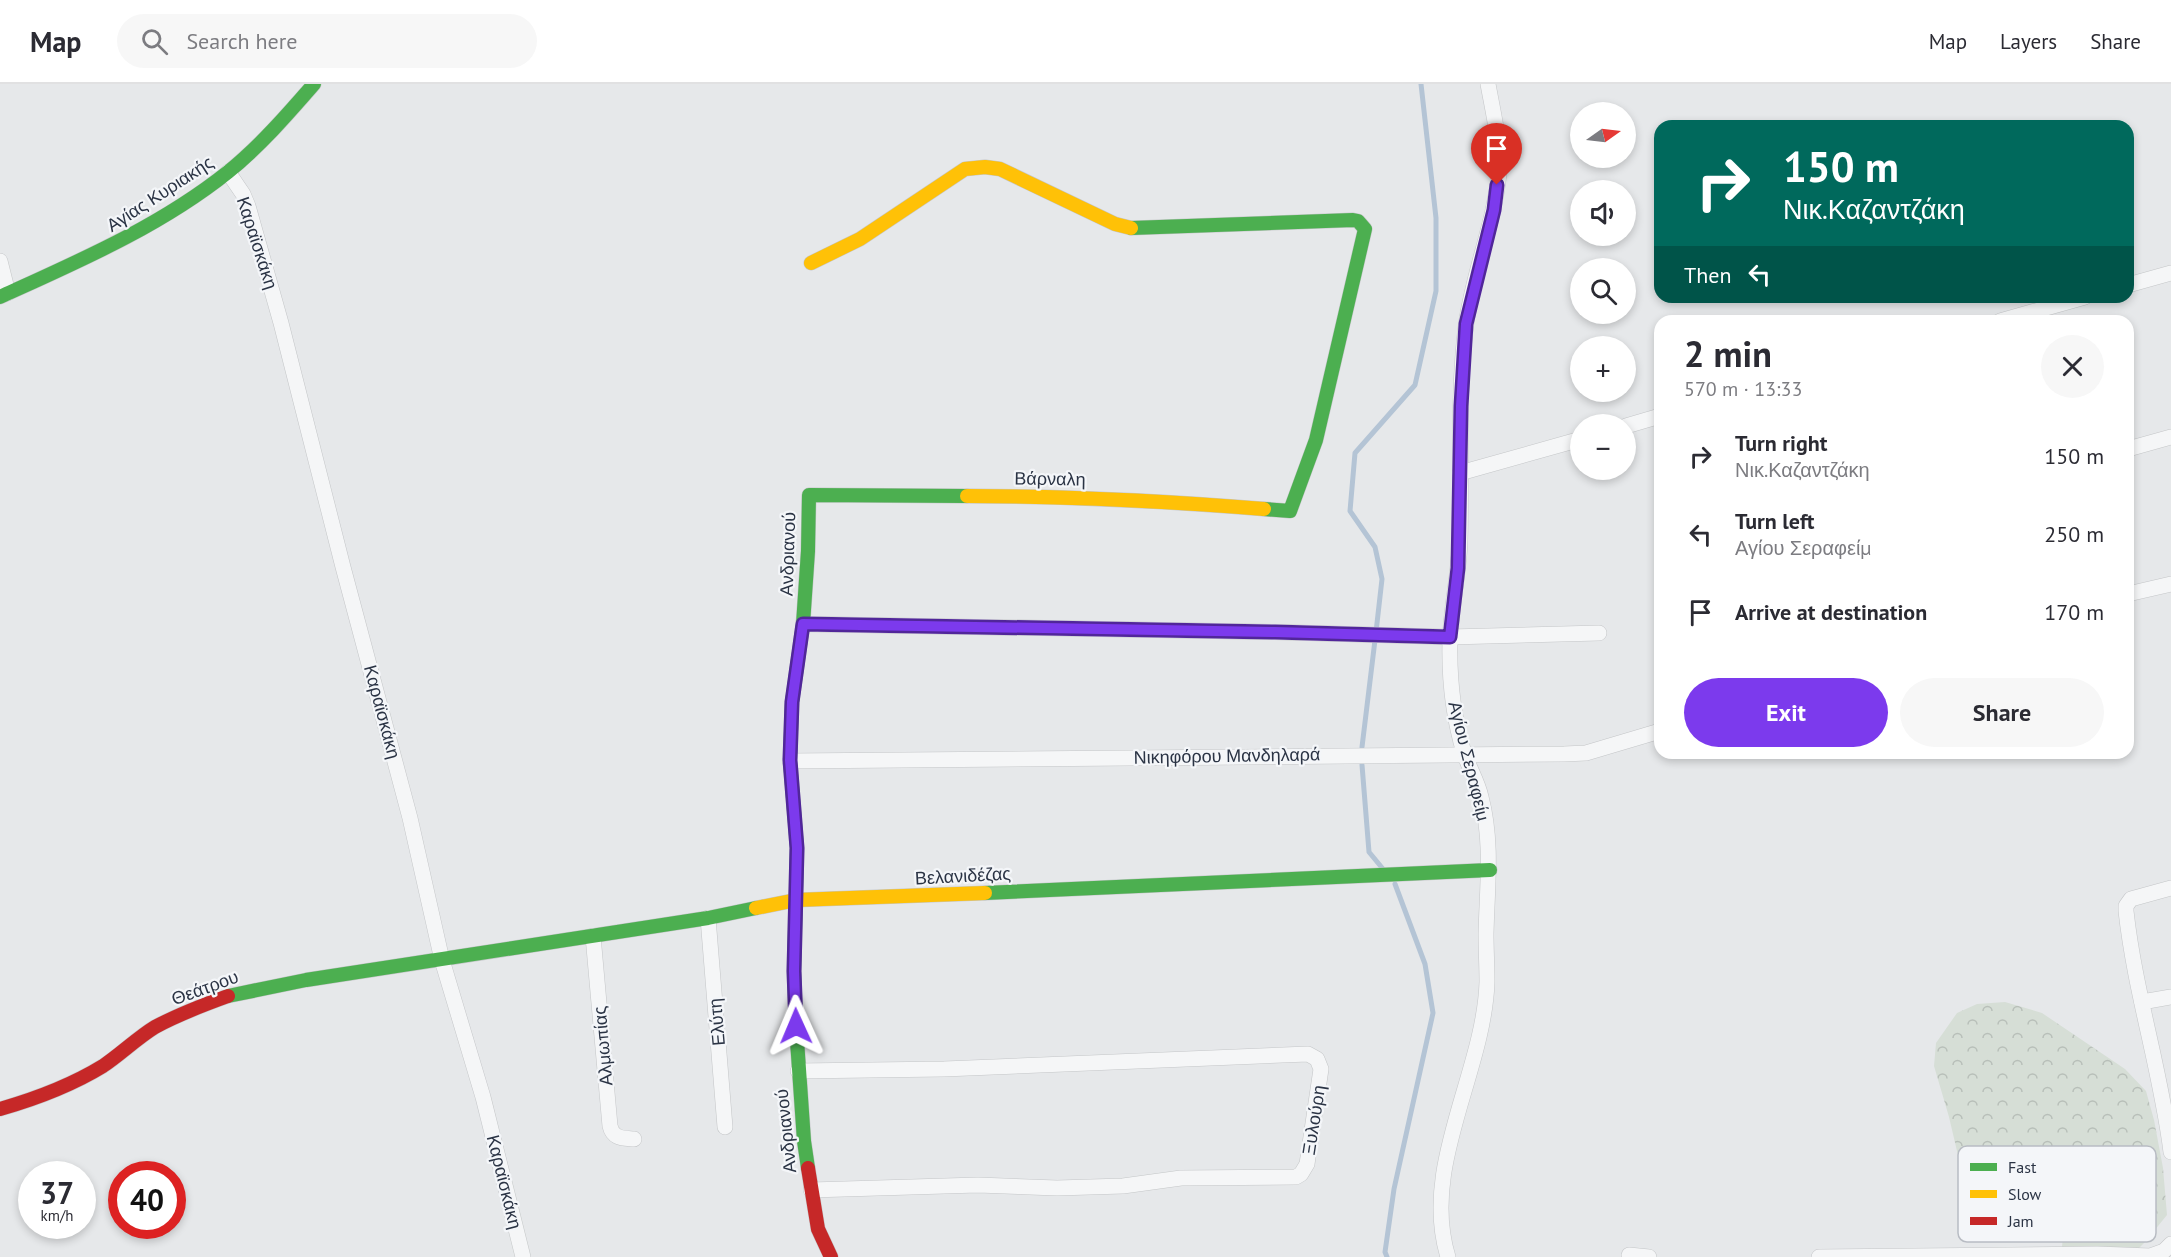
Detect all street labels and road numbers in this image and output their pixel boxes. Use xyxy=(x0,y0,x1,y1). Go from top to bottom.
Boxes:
street label: Αγίας Κυριακής xyxy=(102,150,218,237)
street label: Καραϊσκάκη xyxy=(232,194,283,292)
street label: Βάρναλη xyxy=(1014,466,1086,491)
street label: Ανδριανού xyxy=(775,512,800,596)
street label: Καραϊσκάκη xyxy=(359,662,406,761)
street label: Αγίου Σεραφείμ xyxy=(1443,699,1495,823)
street label: Νικηφόρου Μανδηλαρά xyxy=(1133,742,1321,769)
street label: Βελανιδέζας xyxy=(914,861,1012,889)
street label: Θεάτρου xyxy=(168,965,241,1010)
street label: Ελύτη xyxy=(703,997,730,1047)
street label: Αλμωπίας xyxy=(588,1005,617,1087)
street label: Ξυλούρη xyxy=(1297,1083,1330,1156)
street label: Ανδριανού xyxy=(770,1088,801,1174)
street label: Καραϊσκάκη xyxy=(482,1132,527,1231)

